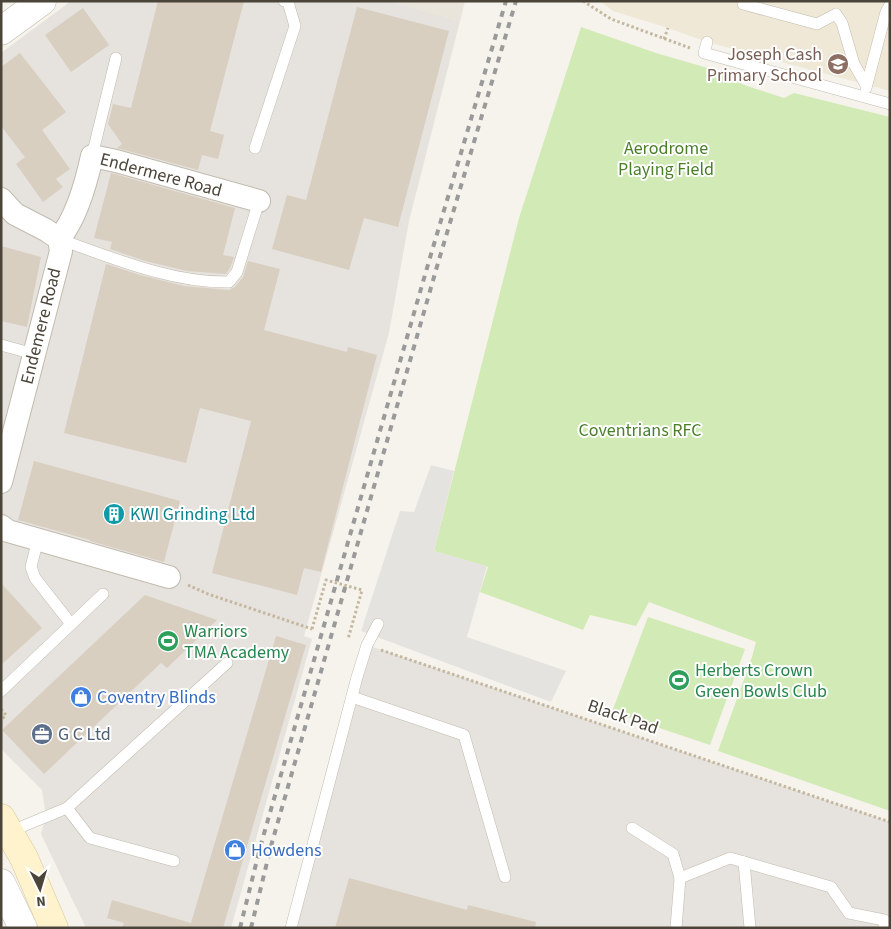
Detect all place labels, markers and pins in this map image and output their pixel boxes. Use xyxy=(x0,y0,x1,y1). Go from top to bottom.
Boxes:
place label: Joseph Cash Primary School xyxy=(707,42,822,88)
school or university icon: Joseph Cash Primary School xyxy=(826,52,850,76)
building icon: KWI Grinding Ltd xyxy=(102,502,126,526)
place label: KWI Grinding Ltd xyxy=(130,502,256,527)
place label: Warriors TMA Academy xyxy=(184,619,290,665)
sports icon: Warriors TMA Academy xyxy=(156,629,180,653)
place label: Herberts Crown Green Bowls Club xyxy=(695,658,827,704)
sports icon: Herberts Crown Green Bowls Club xyxy=(667,668,691,692)
shop icon: Coventry Blinds xyxy=(69,685,93,709)
place label: Coventry Blinds xyxy=(97,685,216,710)
office icon: G C Ltd xyxy=(30,722,54,746)
place label: G C Ltd xyxy=(58,722,111,747)
shop icon: Howdens xyxy=(223,838,247,862)
place label: Howdens xyxy=(251,838,322,863)

